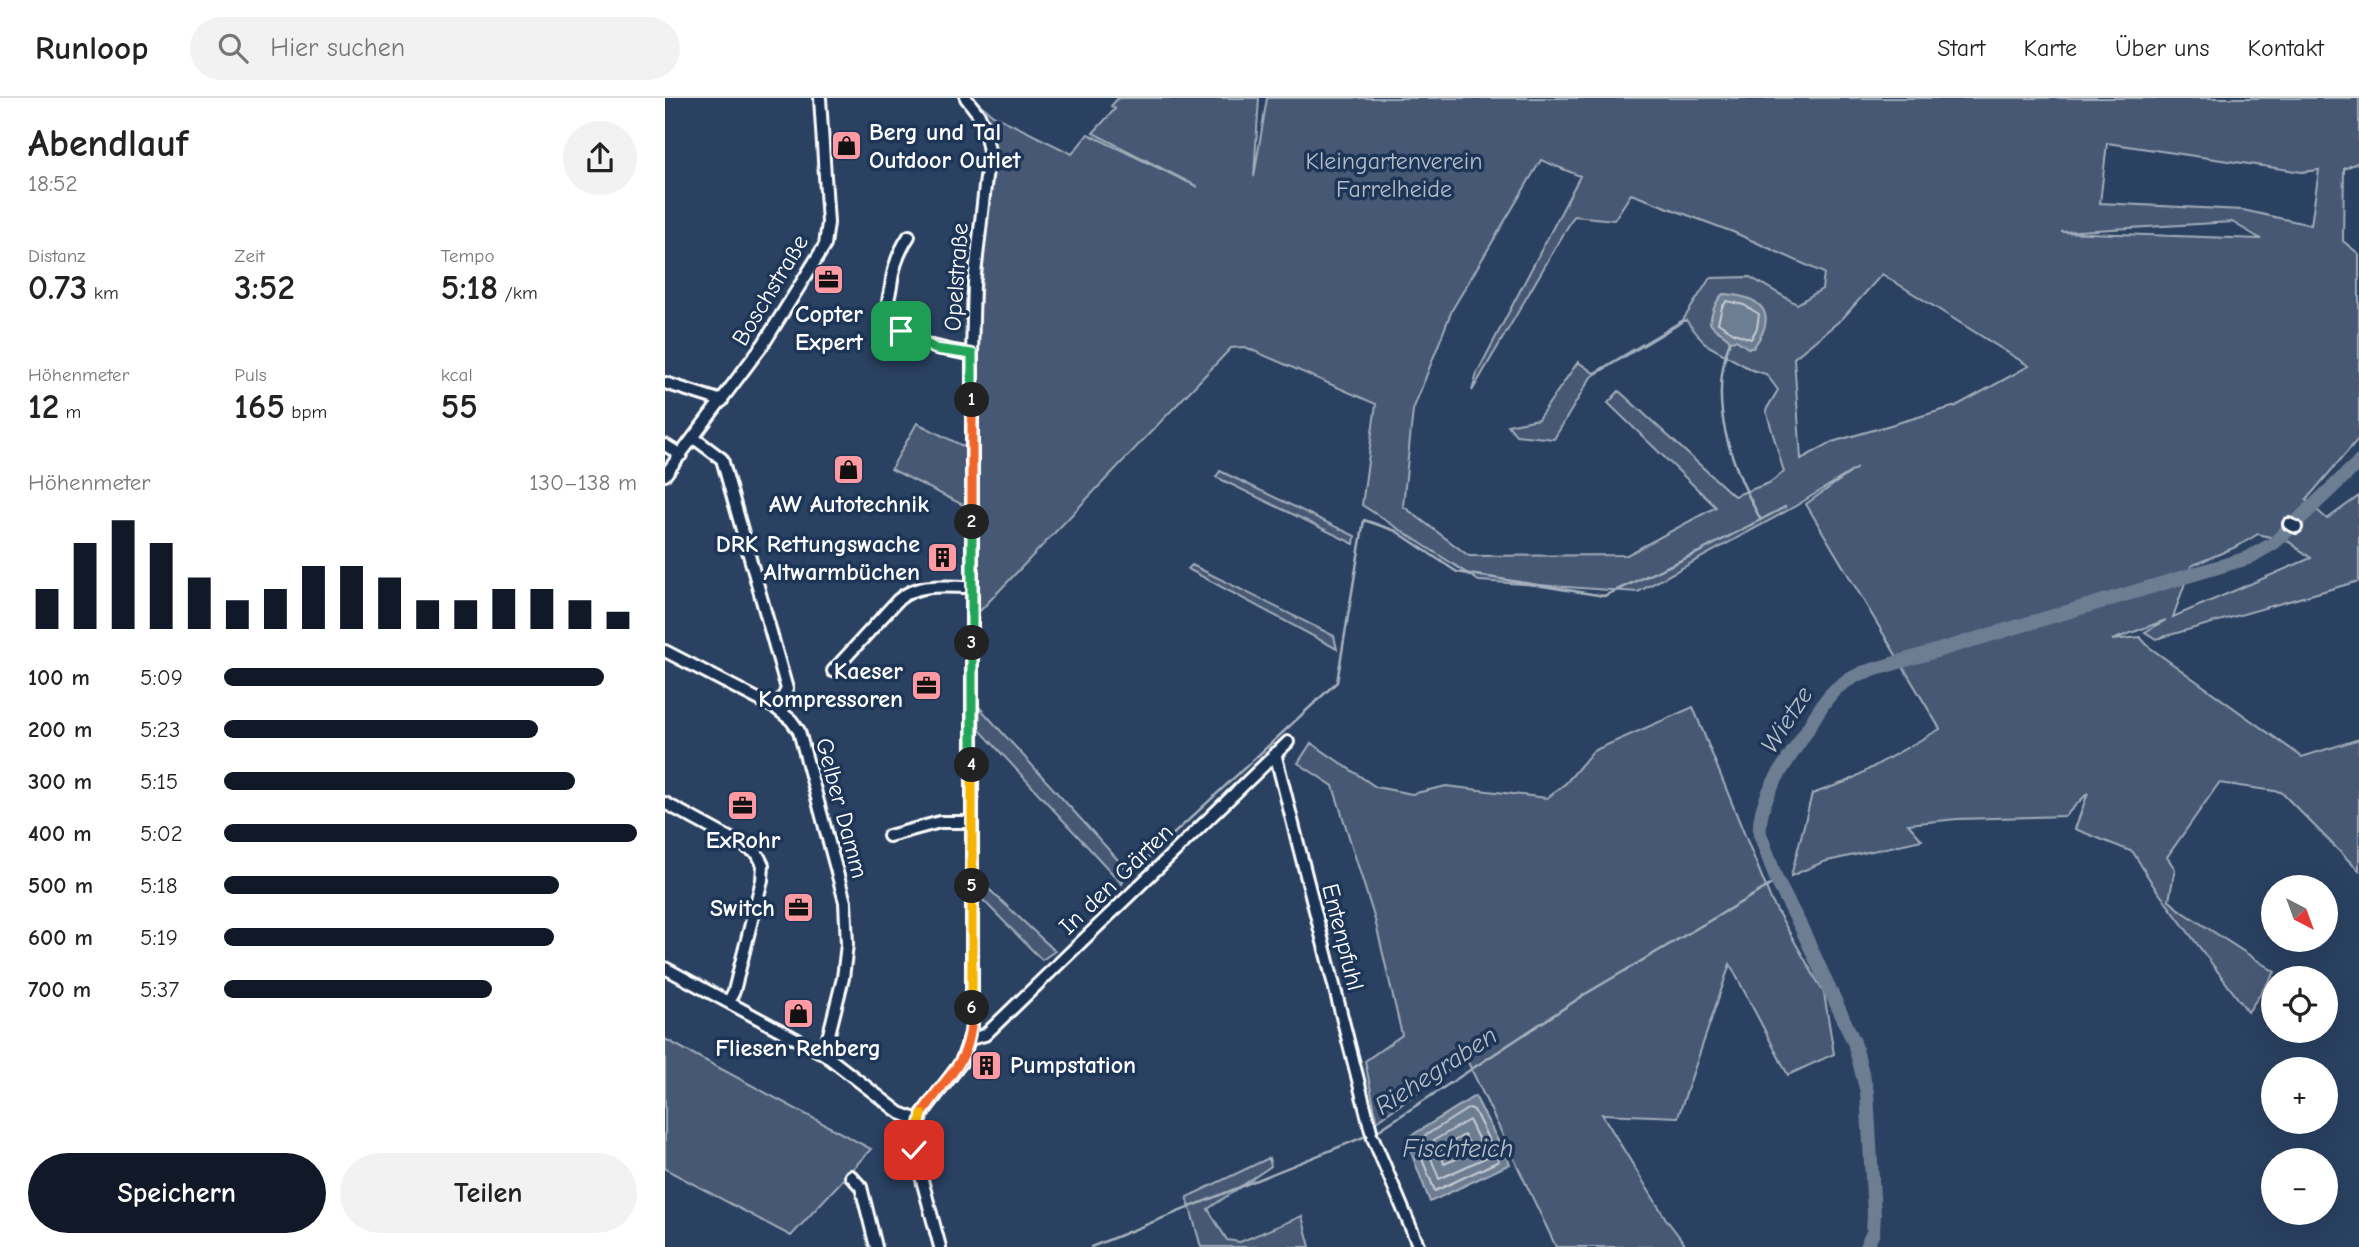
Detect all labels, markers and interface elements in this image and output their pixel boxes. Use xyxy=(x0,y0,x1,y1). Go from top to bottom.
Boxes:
search box xyxy=(190,17,680,80)
text: Runloop xyxy=(35,29,148,67)
icon: search xyxy=(214,29,252,67)
text: Hier suchen xyxy=(270,33,405,63)
text: Start xyxy=(1937,34,1985,62)
text: Karte xyxy=(2023,34,2077,62)
text: Über uns xyxy=(2115,34,2210,62)
text: Kontakt xyxy=(2248,34,2324,62)
place label: Berg und Tal Outdoor Outlet xyxy=(869,118,1022,174)
button: share xyxy=(563,121,637,195)
text: Abendlauf xyxy=(28,122,188,166)
shop icon: Berg und Tal Outdoor Outlet xyxy=(829,129,863,163)
park label: Kleingartenverein Farrelheide xyxy=(1306,147,1482,203)
text: 18:52 xyxy=(28,170,78,197)
street label: Opelstraße xyxy=(938,222,974,332)
street label: Boschstraße xyxy=(726,229,814,351)
text: Distanz xyxy=(28,245,86,267)
text: Zeit xyxy=(234,245,265,267)
text: Tempo xyxy=(441,245,494,267)
office icon: Copter Expert xyxy=(812,263,846,297)
text: 0.73 xyxy=(28,267,87,308)
text: 3:52 xyxy=(234,267,295,308)
text: 5:18 xyxy=(441,267,498,308)
text: km xyxy=(87,282,119,304)
text: /km xyxy=(498,282,538,304)
place label: Copter Expert xyxy=(795,300,864,356)
pin xyxy=(871,301,931,361)
icon: arrive xyxy=(882,312,920,350)
text: Höhenmeter xyxy=(28,364,129,386)
text: Puls xyxy=(234,364,267,386)
text: kcal xyxy=(441,364,473,386)
pin: 1 xyxy=(955,382,989,418)
text: 12 xyxy=(28,386,59,427)
text: 165 xyxy=(234,386,285,427)
text: 55 xyxy=(441,386,478,427)
text: 1 xyxy=(968,388,975,410)
text: m xyxy=(59,401,81,423)
text: bpm xyxy=(285,401,327,423)
shop icon: AW Autotechnik xyxy=(832,453,866,487)
text: Höhenmeter xyxy=(28,469,150,496)
text: 130–138 m xyxy=(529,469,637,496)
place label: AW Autotechnik xyxy=(769,490,929,518)
pin: 2 xyxy=(955,504,989,540)
text: 2 xyxy=(967,510,976,532)
place label: DRK Rettungswache Altwarmbüchen xyxy=(716,530,920,586)
building icon: DRK Rettungswache Altwarmbüchen xyxy=(926,541,960,575)
pin: 3 xyxy=(955,626,989,660)
text: 3 xyxy=(967,631,976,653)
place label: Kaeser Kompressoren xyxy=(758,657,903,713)
text: 100 m xyxy=(28,664,90,691)
text: 5:09 xyxy=(140,664,183,691)
office icon: Kaeser Kompressoren xyxy=(909,668,943,702)
water label: Wietze xyxy=(1754,681,1820,759)
text: 200 m xyxy=(28,716,92,743)
text: 5:23 xyxy=(140,716,180,743)
street label: Gelber Damm xyxy=(810,735,874,881)
pin: 4 xyxy=(955,748,989,782)
text: 4 xyxy=(967,753,976,775)
text: 300 m xyxy=(28,768,92,795)
text: 5:15 xyxy=(140,768,178,795)
office icon: ExRohr xyxy=(726,789,760,823)
street label: In den Gärten xyxy=(1053,818,1179,940)
text: 400 m xyxy=(28,820,92,847)
text: 5:02 xyxy=(140,820,183,847)
place label: ExRohr xyxy=(706,826,781,854)
pin: 5 xyxy=(955,868,989,904)
text: 500 m xyxy=(28,872,93,899)
text: 5:18 xyxy=(140,872,178,899)
text: 5 xyxy=(966,874,977,896)
north arrow xyxy=(2261,875,2338,952)
map controls xyxy=(2261,875,2338,1225)
street label: Entenpfuhl xyxy=(1316,881,1370,993)
office icon: Switch xyxy=(781,891,815,925)
place label: Switch xyxy=(710,894,775,922)
text: 600 m xyxy=(28,924,93,951)
text: 5:19 xyxy=(140,924,178,951)
button: locate xyxy=(2261,966,2338,1043)
text: 700 m xyxy=(28,976,91,1003)
text: 5:37 xyxy=(140,976,179,1003)
pin: 6 xyxy=(955,990,989,1026)
text: 6 xyxy=(967,996,976,1018)
shop icon: Fliesen Rehberg xyxy=(781,997,815,1031)
water label: Riehegraben xyxy=(1369,1020,1503,1122)
place label: Fliesen Rehberg xyxy=(715,1034,881,1062)
building icon: Pumpstation xyxy=(970,1048,1004,1082)
place label: Pumpstation xyxy=(1010,1051,1136,1079)
button: + xyxy=(2261,1057,2338,1134)
pin xyxy=(884,1120,944,1180)
icon: check xyxy=(895,1131,933,1169)
water label: Fischteich xyxy=(1402,1134,1514,1164)
button: − xyxy=(2261,1148,2338,1225)
button: Speichern xyxy=(28,1153,326,1233)
button: Teilen xyxy=(340,1153,637,1233)

